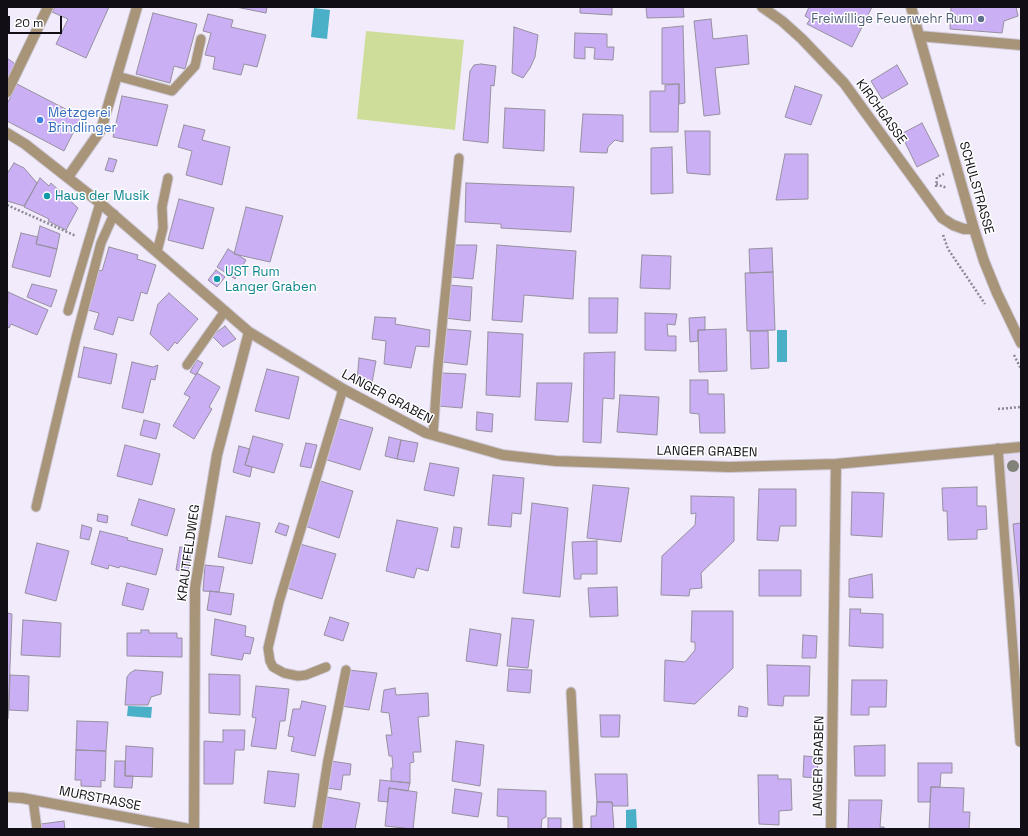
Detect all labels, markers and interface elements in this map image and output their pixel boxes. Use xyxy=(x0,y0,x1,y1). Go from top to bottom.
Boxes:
scale bar xyxy=(10,8,64,34)
place label: Freiwillige Feuerwehr Rum xyxy=(811,11,973,27)
marker: Freiwillige Feuerwehr Rum xyxy=(976,14,986,24)
text: 20 m xyxy=(15,15,43,31)
street label: KIRCHGASSE xyxy=(852,77,910,147)
place label: Metzgerei Brindlinger xyxy=(48,105,116,136)
marker: Metzgerei Brindlinger xyxy=(35,115,45,125)
street label: SCHULSTRASSE xyxy=(955,140,997,236)
place label: Haus der Musik xyxy=(55,188,150,204)
marker: Haus der Musik xyxy=(42,191,52,201)
place label: UST Rum Langer Graben xyxy=(225,264,317,295)
marker: UST Rum Langer Graben xyxy=(212,274,222,284)
street label: LANGER GRABEN xyxy=(339,366,435,428)
street label: LANGER GRABEN xyxy=(656,443,758,461)
street label: KRAUTFELDWEG xyxy=(174,504,204,602)
street label: LANGER GRABEN xyxy=(810,715,828,817)
street label: MURSTRASSE xyxy=(58,783,142,815)

